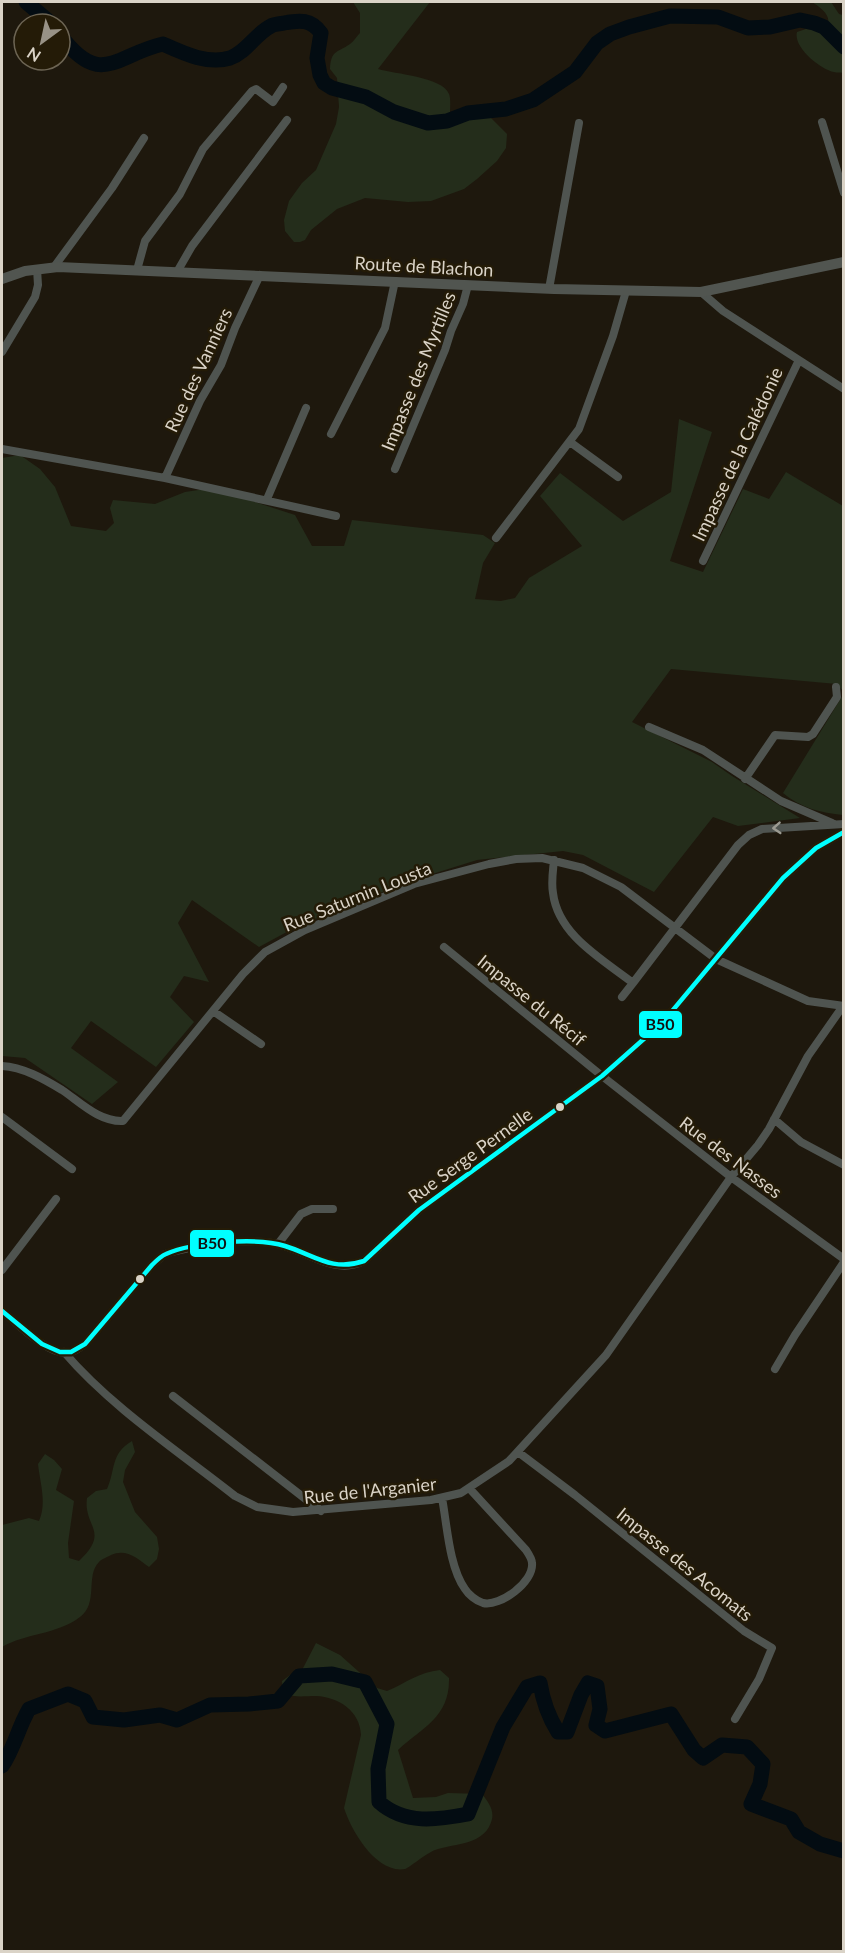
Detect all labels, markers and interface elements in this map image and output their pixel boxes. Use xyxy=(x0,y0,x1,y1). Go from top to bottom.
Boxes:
north arrow xyxy=(12,12,72,72)
text: N xyxy=(23,44,44,66)
street label: Route de Blachon xyxy=(354,251,494,281)
street label: Impasse des Myrtilles xyxy=(376,288,460,454)
street label: Rue des Vanniers xyxy=(160,304,236,436)
street label: Impasse de la Calédonie xyxy=(687,364,787,544)
one-way arrow xyxy=(773,821,782,834)
street label: Rue Saturnin Lousta xyxy=(280,856,434,936)
street label: Impasse du Récif xyxy=(474,950,591,1051)
line badge: B50 xyxy=(638,1010,683,1039)
text: B50 xyxy=(645,1014,675,1033)
unlabelled marker xyxy=(554,1101,566,1113)
street label: Rue Serge Pernelle xyxy=(404,1103,536,1207)
street label: Rue des Nasses xyxy=(676,1111,787,1203)
line badge: B50 xyxy=(189,1229,235,1258)
text: B50 xyxy=(197,1233,227,1252)
unlabelled marker xyxy=(134,1273,146,1285)
street label: Rue de l'Arganier xyxy=(303,1472,438,1508)
street label: Impasse des Acomats xyxy=(613,1502,757,1626)

